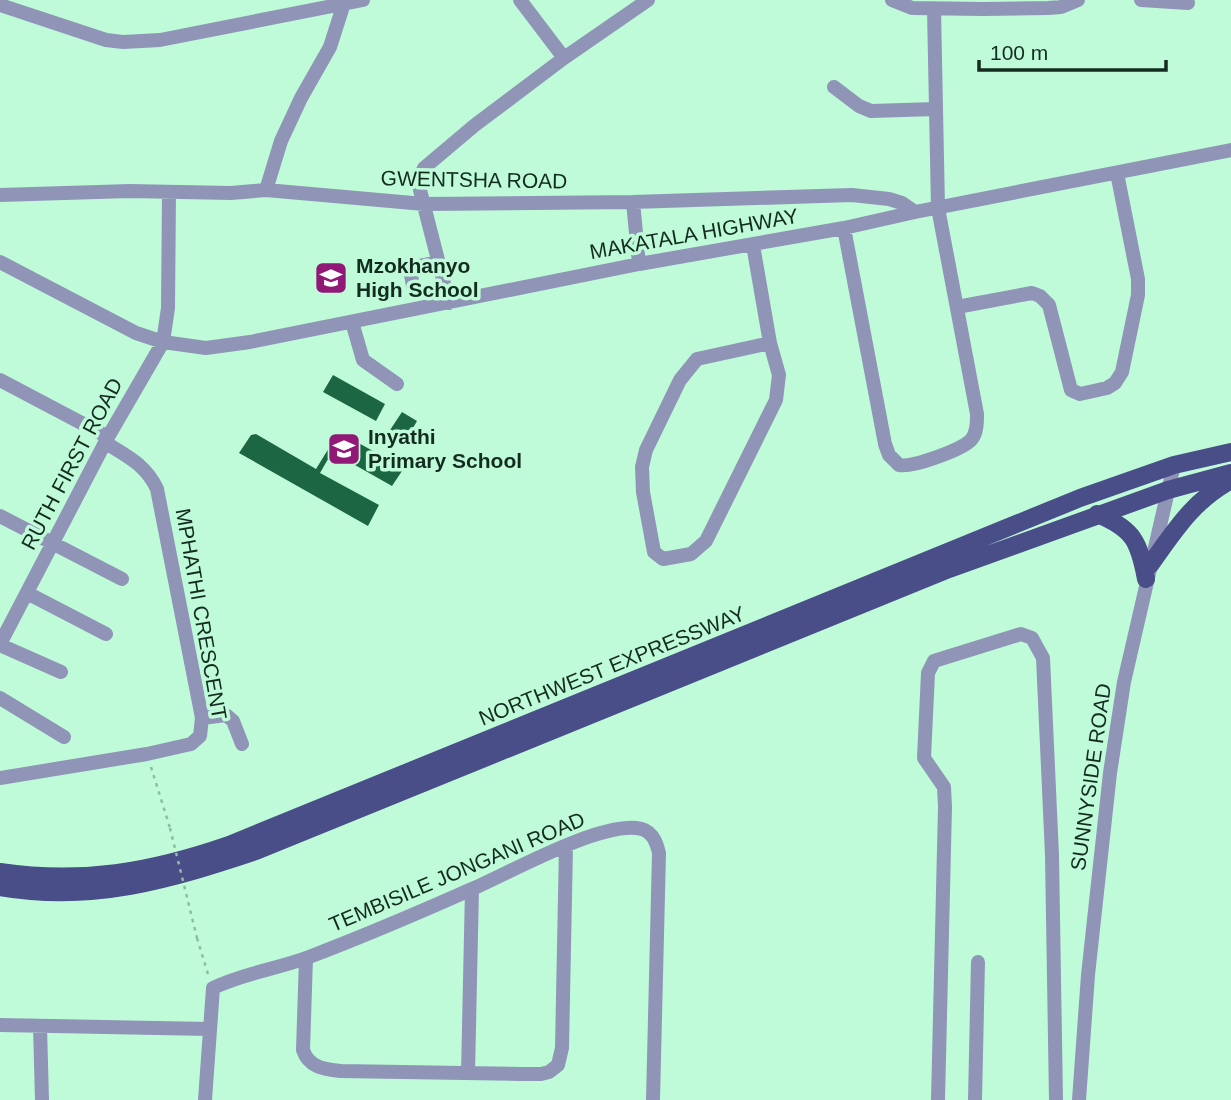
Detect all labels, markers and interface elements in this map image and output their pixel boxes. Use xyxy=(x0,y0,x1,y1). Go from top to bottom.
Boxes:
scale bar xyxy=(979,28,1166,72)
text: 100 m xyxy=(990,41,1048,64)
street label: GWENTSHA ROAD xyxy=(380,166,568,193)
street label: MAKATALA HIGHWAY xyxy=(588,204,800,263)
place label: Mzokhanyo High School xyxy=(356,254,479,301)
school or university icon: Mzokhanyo High School xyxy=(312,259,350,297)
street label: RUTH FIRST ROAD xyxy=(17,374,127,553)
place label: Inyathi Primary School xyxy=(368,425,522,472)
school or university icon: Inyathi Primary School xyxy=(325,430,363,468)
street label: MPHATHI CRESCENT xyxy=(172,506,231,722)
street label: NORTHWEST EXPRESSWAY xyxy=(475,601,748,730)
street label: SUNNYSIDE ROAD xyxy=(1066,682,1115,872)
street label: TEMBISILE JONGANI ROAD xyxy=(326,807,588,936)

